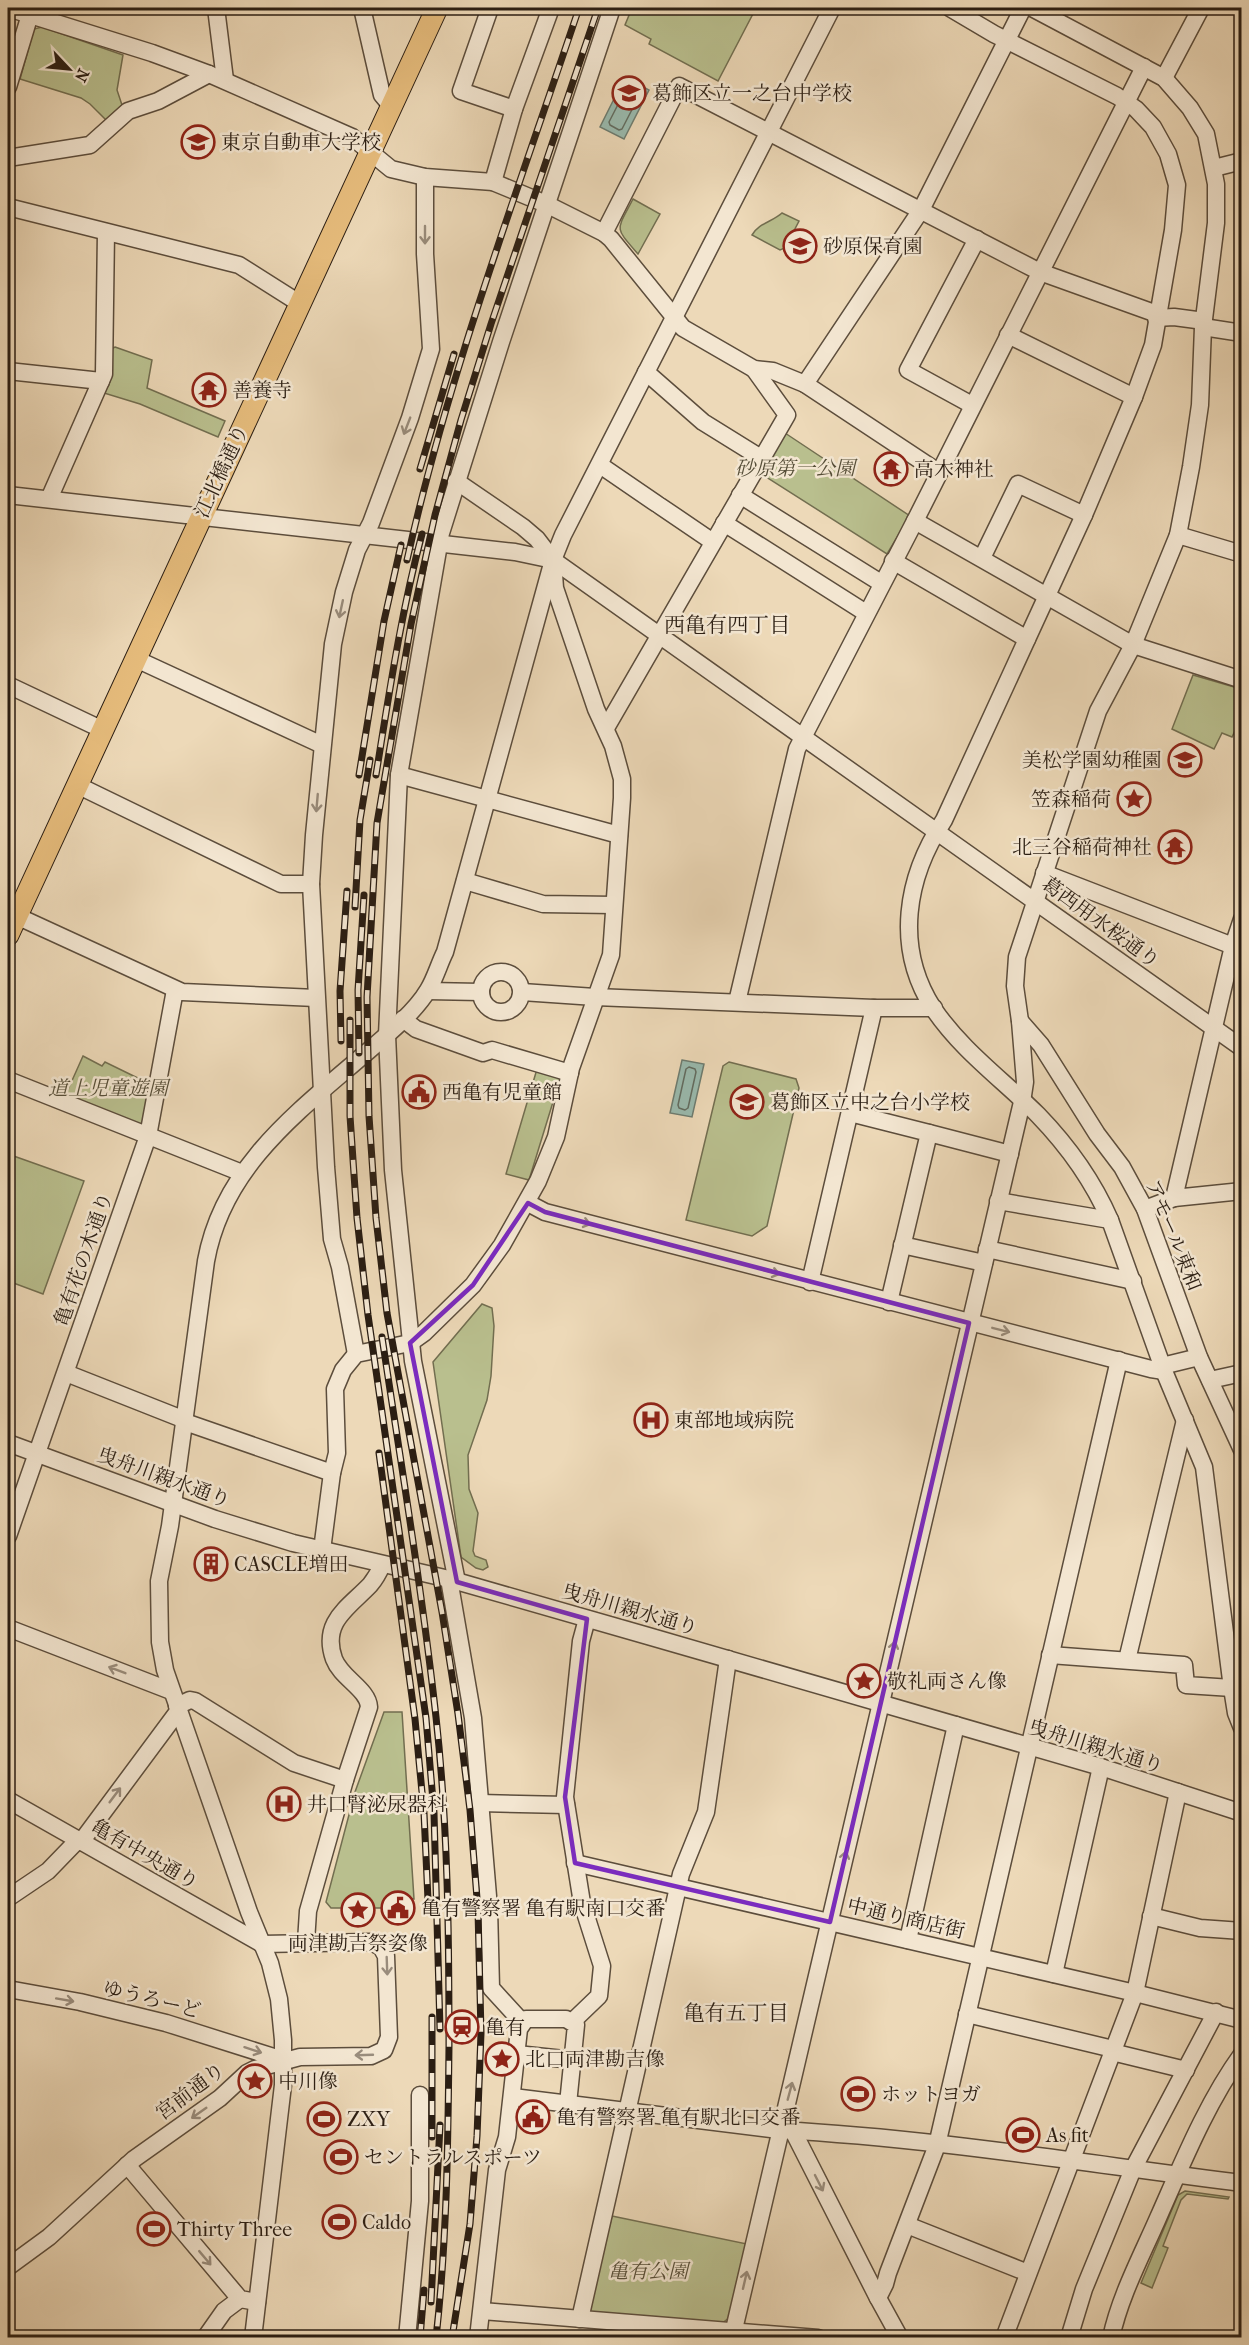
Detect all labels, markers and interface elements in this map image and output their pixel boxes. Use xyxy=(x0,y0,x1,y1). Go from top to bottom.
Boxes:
north arrow xyxy=(39,39,99,99)
text: N xyxy=(70,66,93,86)
school or university icon: 葛飾区立一之台中学校 xyxy=(611,75,647,111)
place label: 葛飾区立一之台中学校 xyxy=(652,82,852,105)
school or university icon: 東京自動車大学校 xyxy=(180,124,216,160)
place label: 東京自動車大学校 xyxy=(221,131,381,154)
one-way arrow xyxy=(419,225,431,245)
school or university icon: 砂原保育園 xyxy=(782,228,818,264)
place label: 砂原保育園 xyxy=(823,235,923,258)
temple icon: 善養寺 xyxy=(191,372,227,408)
place label: 善養寺 xyxy=(232,379,292,402)
one-way arrow xyxy=(401,416,412,435)
street label: 江北橋通り xyxy=(190,421,253,521)
temple icon: 高木神社 xyxy=(873,451,909,487)
park label: 砂原第一公園 xyxy=(735,457,858,480)
place label: 高木神社 xyxy=(914,458,994,481)
one-way arrow xyxy=(335,599,346,619)
district label: 西亀有四丁目 xyxy=(664,613,790,637)
school or university icon: 美松学園幼稚園 xyxy=(1167,742,1203,778)
place label: 美松学園幼稚園 xyxy=(1022,749,1162,772)
place icon: 笠森稲荷 xyxy=(1116,781,1152,817)
place label: 笠森稲荷 xyxy=(1031,788,1111,811)
one-way arrow xyxy=(311,792,322,812)
temple icon: 北三谷稲荷神社 xyxy=(1157,829,1193,865)
place label: 北三谷稲荷神社 xyxy=(1012,836,1152,859)
street label: 葛西用水桜通り xyxy=(1037,872,1164,973)
public building icon: 西亀有児童館 xyxy=(401,1074,437,1110)
park label: 道上児童遊園 xyxy=(48,1077,171,1100)
place label: 西亀有児童館 xyxy=(442,1081,562,1104)
school or university icon: 葛飾区立中之台小学校 xyxy=(729,1084,765,1120)
place label: 葛飾区立中之台小学校 xyxy=(770,1091,970,1114)
street label: アモール東和 xyxy=(1141,1176,1206,1294)
street label: 亀有花の木通り xyxy=(50,1189,117,1329)
one-way arrow xyxy=(573,1217,592,1228)
one-way arrow xyxy=(761,1266,780,1278)
one-way arrow xyxy=(991,1325,1010,1336)
hospital icon: 東部地域病院 xyxy=(633,1402,669,1438)
place label: 東部地域病院 xyxy=(674,1409,794,1432)
street label: 曳舟川親水通り xyxy=(94,1443,234,1512)
building icon: CASCLE増田 xyxy=(193,1546,229,1582)
place label: CASCLE増田 xyxy=(234,1553,348,1576)
street label: 曳舟川親水通り xyxy=(559,1579,700,1640)
one-way arrow xyxy=(888,1641,900,1660)
place icon: 敬礼両さん像 xyxy=(846,1663,882,1699)
one-way arrow xyxy=(108,1664,126,1675)
place label: 敬礼両さん像 xyxy=(887,1670,1007,1693)
street label: 曳舟川親水通り xyxy=(1026,1715,1166,1778)
hospital icon: 井口腎泌尿器科 xyxy=(266,1786,302,1822)
one-way arrow xyxy=(109,1787,122,1803)
place label: 井口腎泌尿器科 xyxy=(307,1793,447,1816)
street label: 亀有中央通り xyxy=(87,1814,202,1894)
one-way arrow xyxy=(839,1851,851,1870)
public building icon: 亀有警察署 亀有駅南口交番 xyxy=(380,1890,416,1926)
place icon: 両津勘吉祭姿像 xyxy=(340,1892,376,1928)
street label: 中通り商店街 xyxy=(845,1894,967,1943)
place label: 亀有警察署 亀有駅南口交番 xyxy=(421,1897,665,1920)
place label: 両津勘吉祭姿像 xyxy=(288,1932,428,1955)
one-way arrow xyxy=(381,1956,392,1976)
street label: ゆうろーど xyxy=(101,1976,203,2023)
one-way arrow xyxy=(55,1994,74,2005)
district label: 亀有五丁目 xyxy=(684,2001,789,2025)
station icon: 亀有 xyxy=(444,2009,480,2045)
place label: 亀有 xyxy=(485,2016,525,2039)
place icon: 北口両津勘吉像 xyxy=(484,2041,520,2077)
one-way arrow xyxy=(243,2045,262,2056)
place label: 北口両津勘吉像 xyxy=(525,2048,665,2071)
one-way arrow xyxy=(355,2050,375,2061)
street label: 宮前通り xyxy=(151,2058,229,2125)
place icon: 中川像 xyxy=(237,2063,273,2099)
place label: 中川像 xyxy=(278,2070,338,2093)
sports icon: ホットヨガ xyxy=(840,2076,876,2112)
one-way arrow xyxy=(785,2082,796,2101)
place label: ホットヨガ xyxy=(881,2083,981,2106)
public building icon: 亀有警察署 亀有駅北口交番 xyxy=(515,2099,551,2135)
sports icon: ZXY xyxy=(306,2101,342,2137)
place label: 亀有警察署 亀有駅北口交番 xyxy=(556,2106,800,2129)
one-way arrow xyxy=(192,2107,208,2119)
place label: ZXY xyxy=(347,2108,391,2131)
sports icon: As fit xyxy=(1005,2117,1041,2153)
place label: As fit xyxy=(1045,2124,1089,2147)
sports icon: セントラルスポーツ xyxy=(323,2139,359,2175)
place label: セントラルスポーツ xyxy=(364,2146,542,2169)
one-way arrow xyxy=(814,2174,825,2192)
sports icon: Caldo xyxy=(321,2204,357,2240)
sports icon: Thirty Three xyxy=(136,2211,172,2247)
place label: Caldo xyxy=(362,2211,411,2234)
place label: Thirty Three xyxy=(177,2218,292,2241)
one-way arrow xyxy=(198,2250,212,2265)
park label: 亀有公園 xyxy=(608,2260,691,2283)
one-way arrow xyxy=(740,2271,751,2291)

